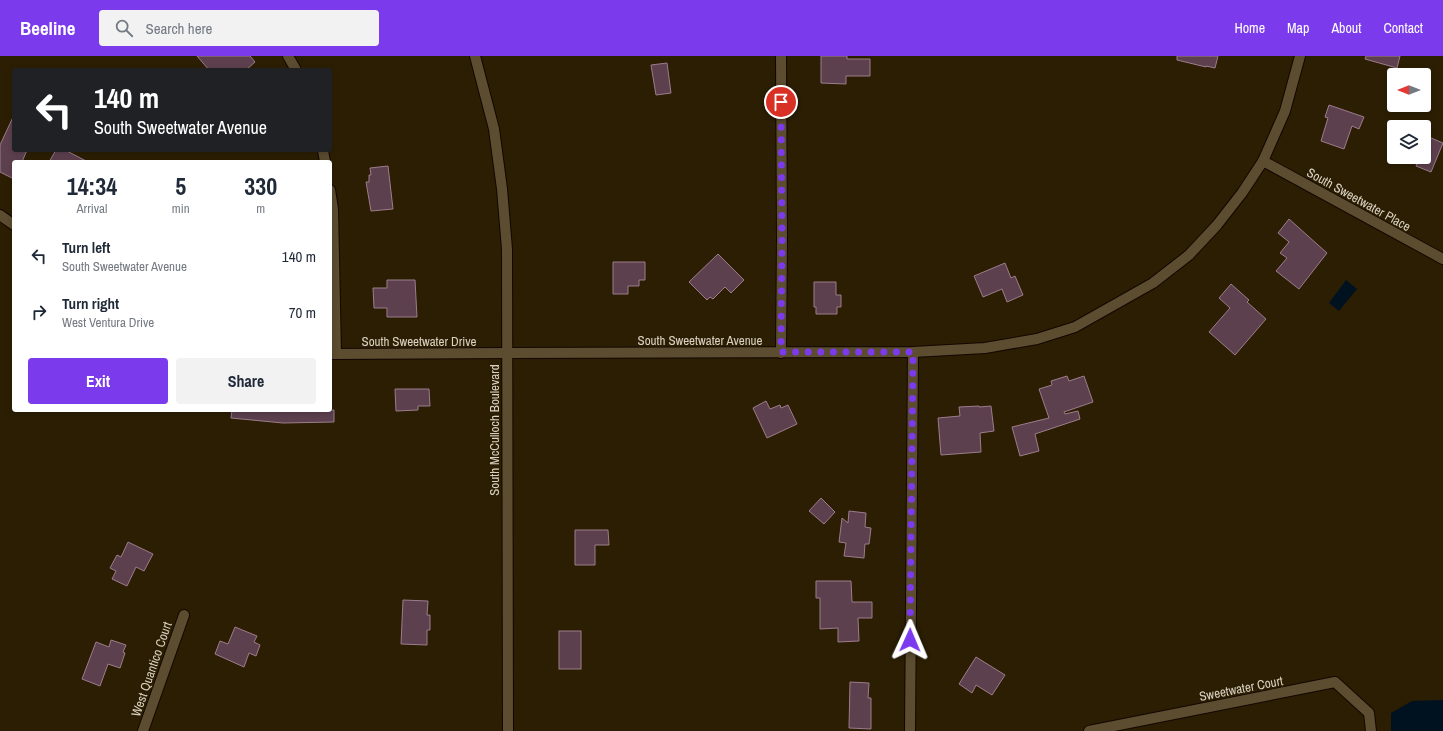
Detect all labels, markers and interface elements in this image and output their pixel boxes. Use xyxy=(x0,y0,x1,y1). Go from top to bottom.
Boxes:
search box xyxy=(99,10,379,46)
text: Beeline xyxy=(20,15,75,41)
icon: search xyxy=(113,17,135,39)
text: Search here xyxy=(145,18,212,39)
text: Home xyxy=(1234,19,1265,37)
text: Map xyxy=(1287,19,1309,37)
text: About xyxy=(1331,19,1361,37)
text: Contact xyxy=(1383,19,1423,37)
north arrow xyxy=(1387,68,1431,112)
map controls xyxy=(1387,68,1431,164)
text: 140 m xyxy=(94,79,159,117)
icon: left xyxy=(28,84,80,136)
pin xyxy=(764,85,798,119)
icon: arrive xyxy=(770,91,792,113)
text: South Sweetwater Avenue xyxy=(94,115,267,140)
button: layers xyxy=(1387,120,1431,164)
street label: South Sweetwater Place xyxy=(1304,164,1414,235)
text: 14:34 xyxy=(67,170,117,202)
text: 5 xyxy=(175,170,186,202)
text: 330 xyxy=(244,170,277,202)
text: Arrival xyxy=(77,200,107,217)
text: min xyxy=(172,200,190,217)
text: m xyxy=(256,200,265,217)
text: Turn left xyxy=(62,237,110,258)
icon: left xyxy=(28,245,50,267)
text: 140 m xyxy=(282,246,316,267)
text: South Sweetwater Avenue xyxy=(62,258,187,275)
text: Turn right xyxy=(62,293,119,314)
icon: right xyxy=(28,301,50,323)
text: 70 m xyxy=(289,302,316,323)
text: West Ventura Drive xyxy=(62,314,154,331)
street label: South Sweetwater Avenue xyxy=(638,332,762,349)
street label: South Sweetwater Drive xyxy=(362,333,477,350)
button: Exit xyxy=(28,358,168,404)
button: Share xyxy=(176,358,316,404)
street label: South McCulloch Boulevard xyxy=(486,364,503,496)
street label: West Quantico Court xyxy=(127,619,176,719)
position arrow xyxy=(889,619,931,661)
street label: Sweetwater Court xyxy=(1198,672,1284,705)

